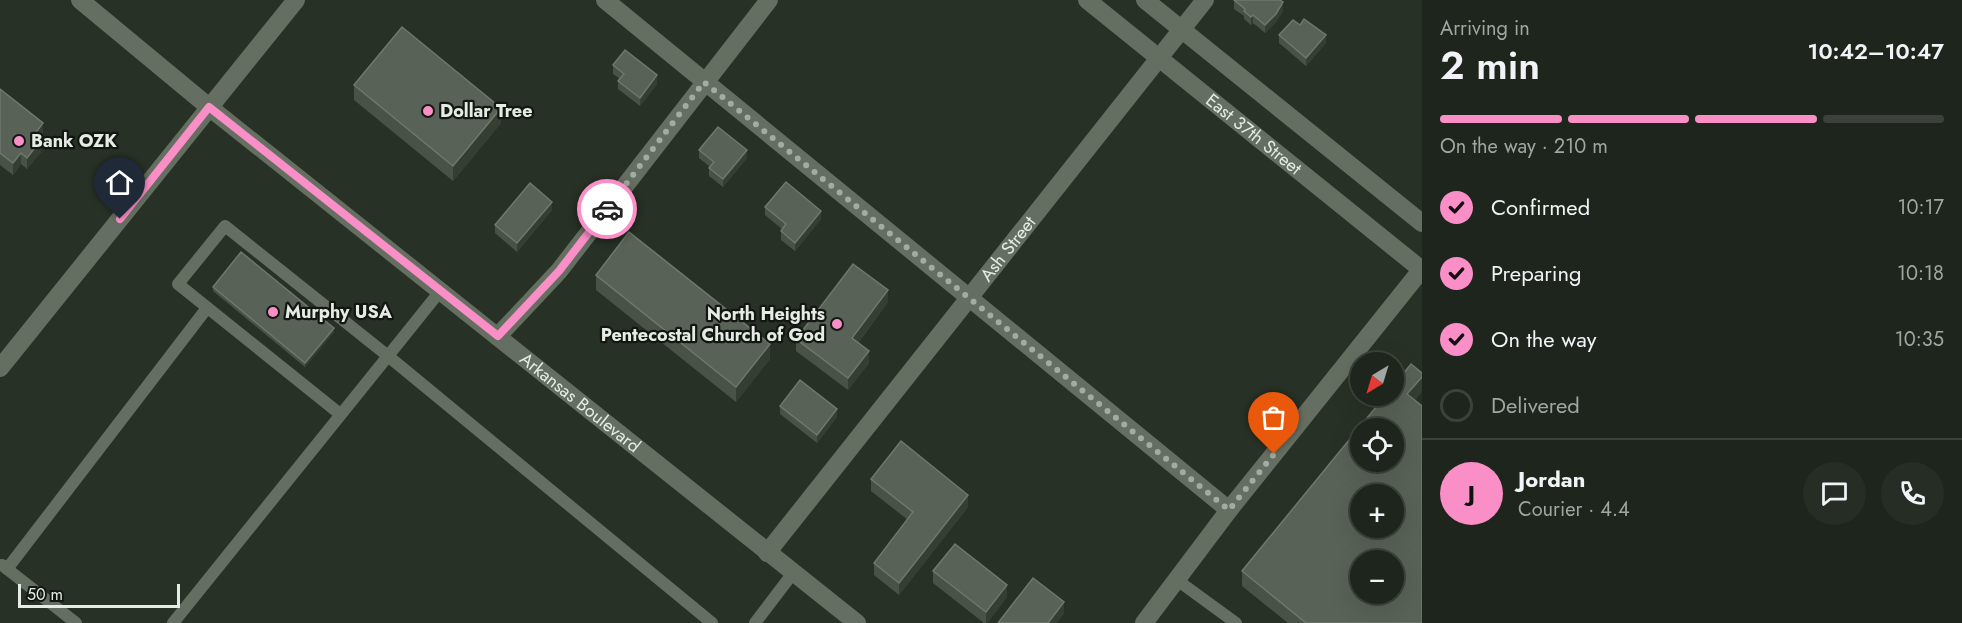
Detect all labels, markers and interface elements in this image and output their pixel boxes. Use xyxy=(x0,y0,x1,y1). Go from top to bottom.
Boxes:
text: Arriving in xyxy=(1440,14,1530,43)
text: 10:42–10:47 xyxy=(1808,35,1944,67)
text: 2 min xyxy=(1440,37,1540,94)
street label: East 37th Street xyxy=(1200,88,1308,181)
place label: Dollar Tree xyxy=(440,98,532,124)
marker: Dollar Tree xyxy=(421,104,435,118)
place label: Bank OZK xyxy=(31,128,117,154)
text: On the way · 210 m xyxy=(1440,132,1608,161)
marker: Bank OZK xyxy=(12,134,26,148)
pin xyxy=(94,157,145,219)
icon: home xyxy=(103,166,136,199)
courier xyxy=(577,179,637,239)
icon: check xyxy=(1440,191,1473,224)
text: Confirmed xyxy=(1491,191,1590,223)
icon: car xyxy=(591,193,624,226)
text: 10:17 xyxy=(1898,193,1944,222)
street label: Ash Street xyxy=(974,210,1042,287)
icon: check xyxy=(1440,257,1473,290)
text: Preparing xyxy=(1491,257,1582,289)
text: 10:18 xyxy=(1897,259,1944,288)
place label: Murphy USA xyxy=(285,299,393,325)
place label: North Heights Pentecostal Church of God xyxy=(601,301,825,348)
marker: Murphy USA xyxy=(266,305,280,319)
marker: North Heights Pentecostal Church of God xyxy=(830,317,844,331)
icon: check xyxy=(1440,323,1473,356)
text: On the way xyxy=(1491,323,1596,355)
text: 10:35 xyxy=(1895,325,1944,354)
street label: Arkansas Boulevard xyxy=(514,346,646,459)
north arrow xyxy=(1350,352,1404,406)
map controls xyxy=(1350,352,1404,604)
text: Delivered xyxy=(1491,389,1580,421)
pin xyxy=(1248,392,1299,454)
icon: bag xyxy=(1257,401,1290,434)
button: locate xyxy=(1350,418,1404,472)
button: chat xyxy=(1803,462,1866,525)
button: phone xyxy=(1881,462,1944,525)
text: Jordan xyxy=(1518,463,1585,495)
text: J xyxy=(1468,477,1475,509)
button: + xyxy=(1350,484,1404,538)
text: Courier · 4.4 xyxy=(1518,495,1630,524)
button: − xyxy=(1350,550,1404,604)
scale bar xyxy=(18,581,180,608)
text: 50 m xyxy=(27,583,63,606)

